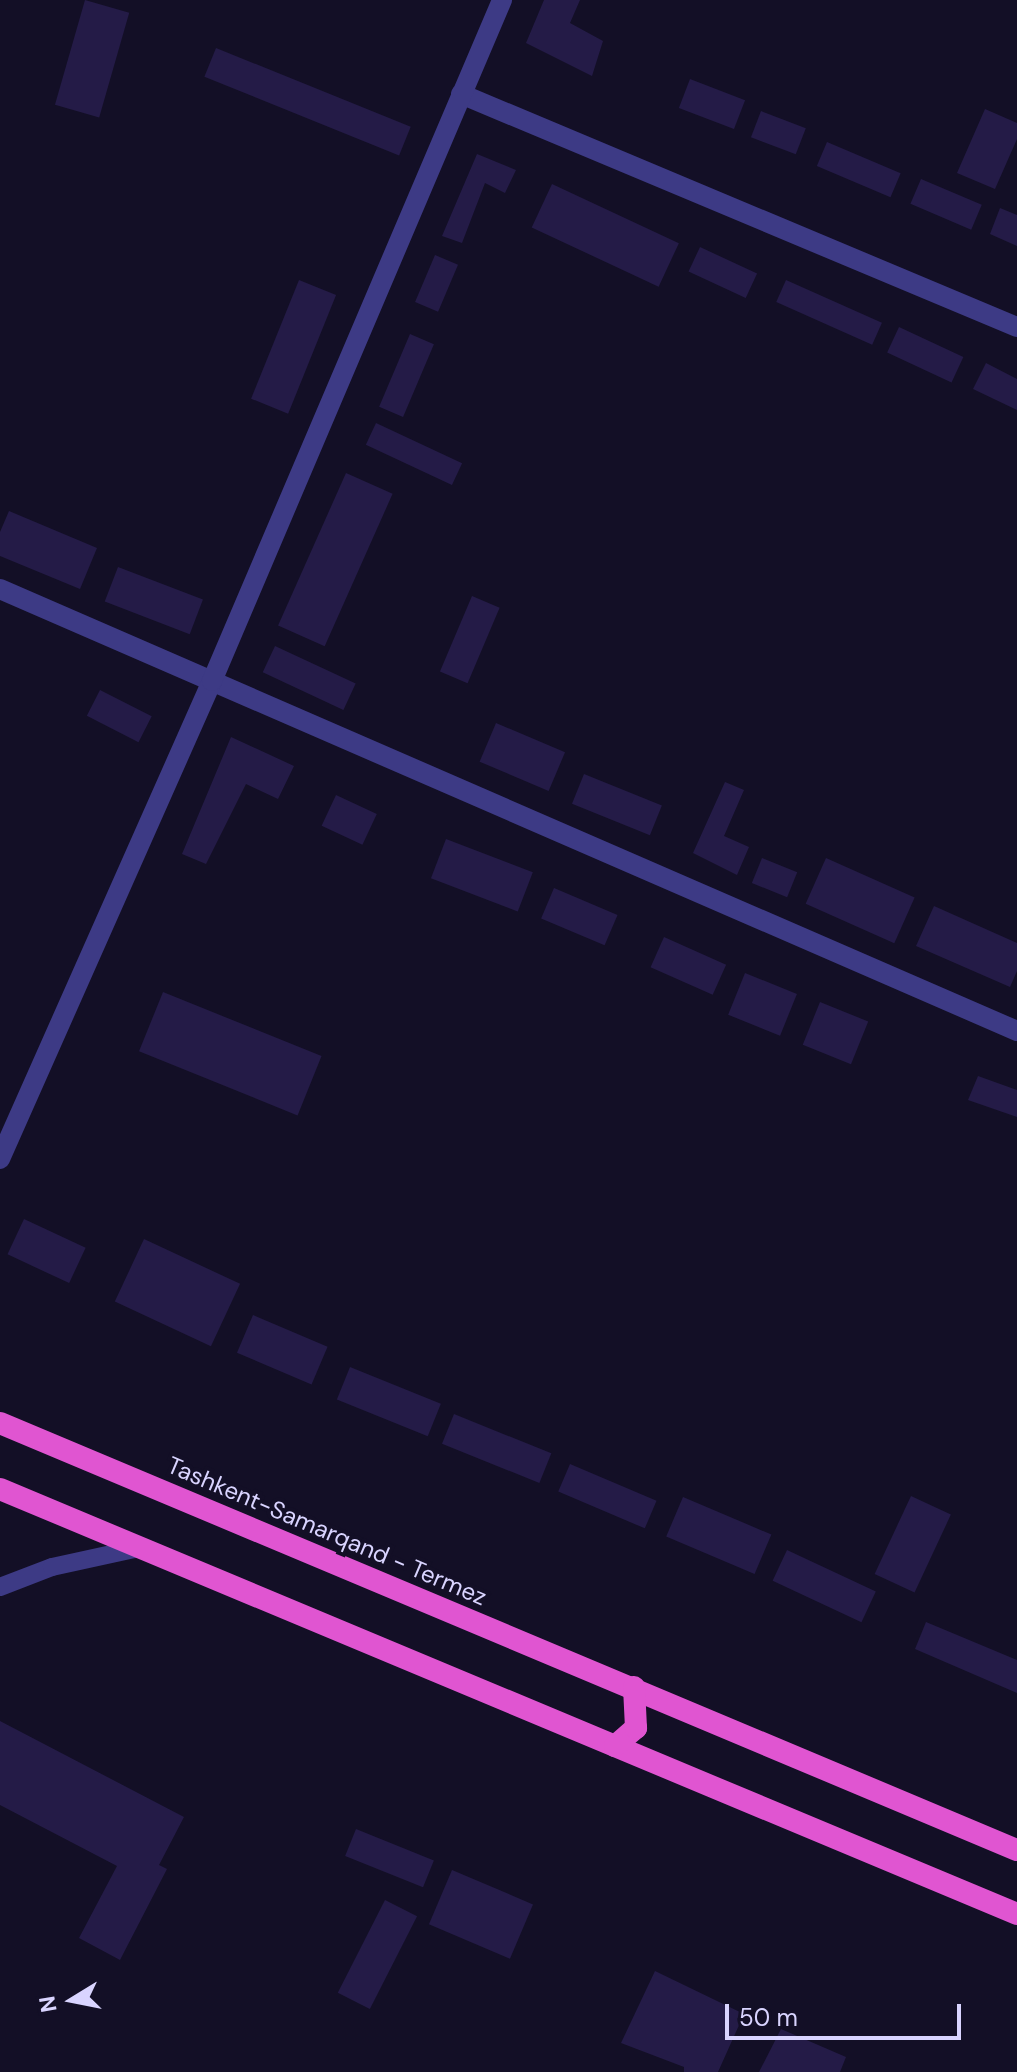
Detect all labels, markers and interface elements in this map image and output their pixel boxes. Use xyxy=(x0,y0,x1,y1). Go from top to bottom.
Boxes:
street label: Tashkent-Samarqand - Termez xyxy=(163,1451,491,1611)
north arrow xyxy=(32,1960,112,2040)
scale bar xyxy=(729,1988,965,2038)
text: N xyxy=(32,1994,64,2015)
text: 50 m xyxy=(739,2002,798,2033)

